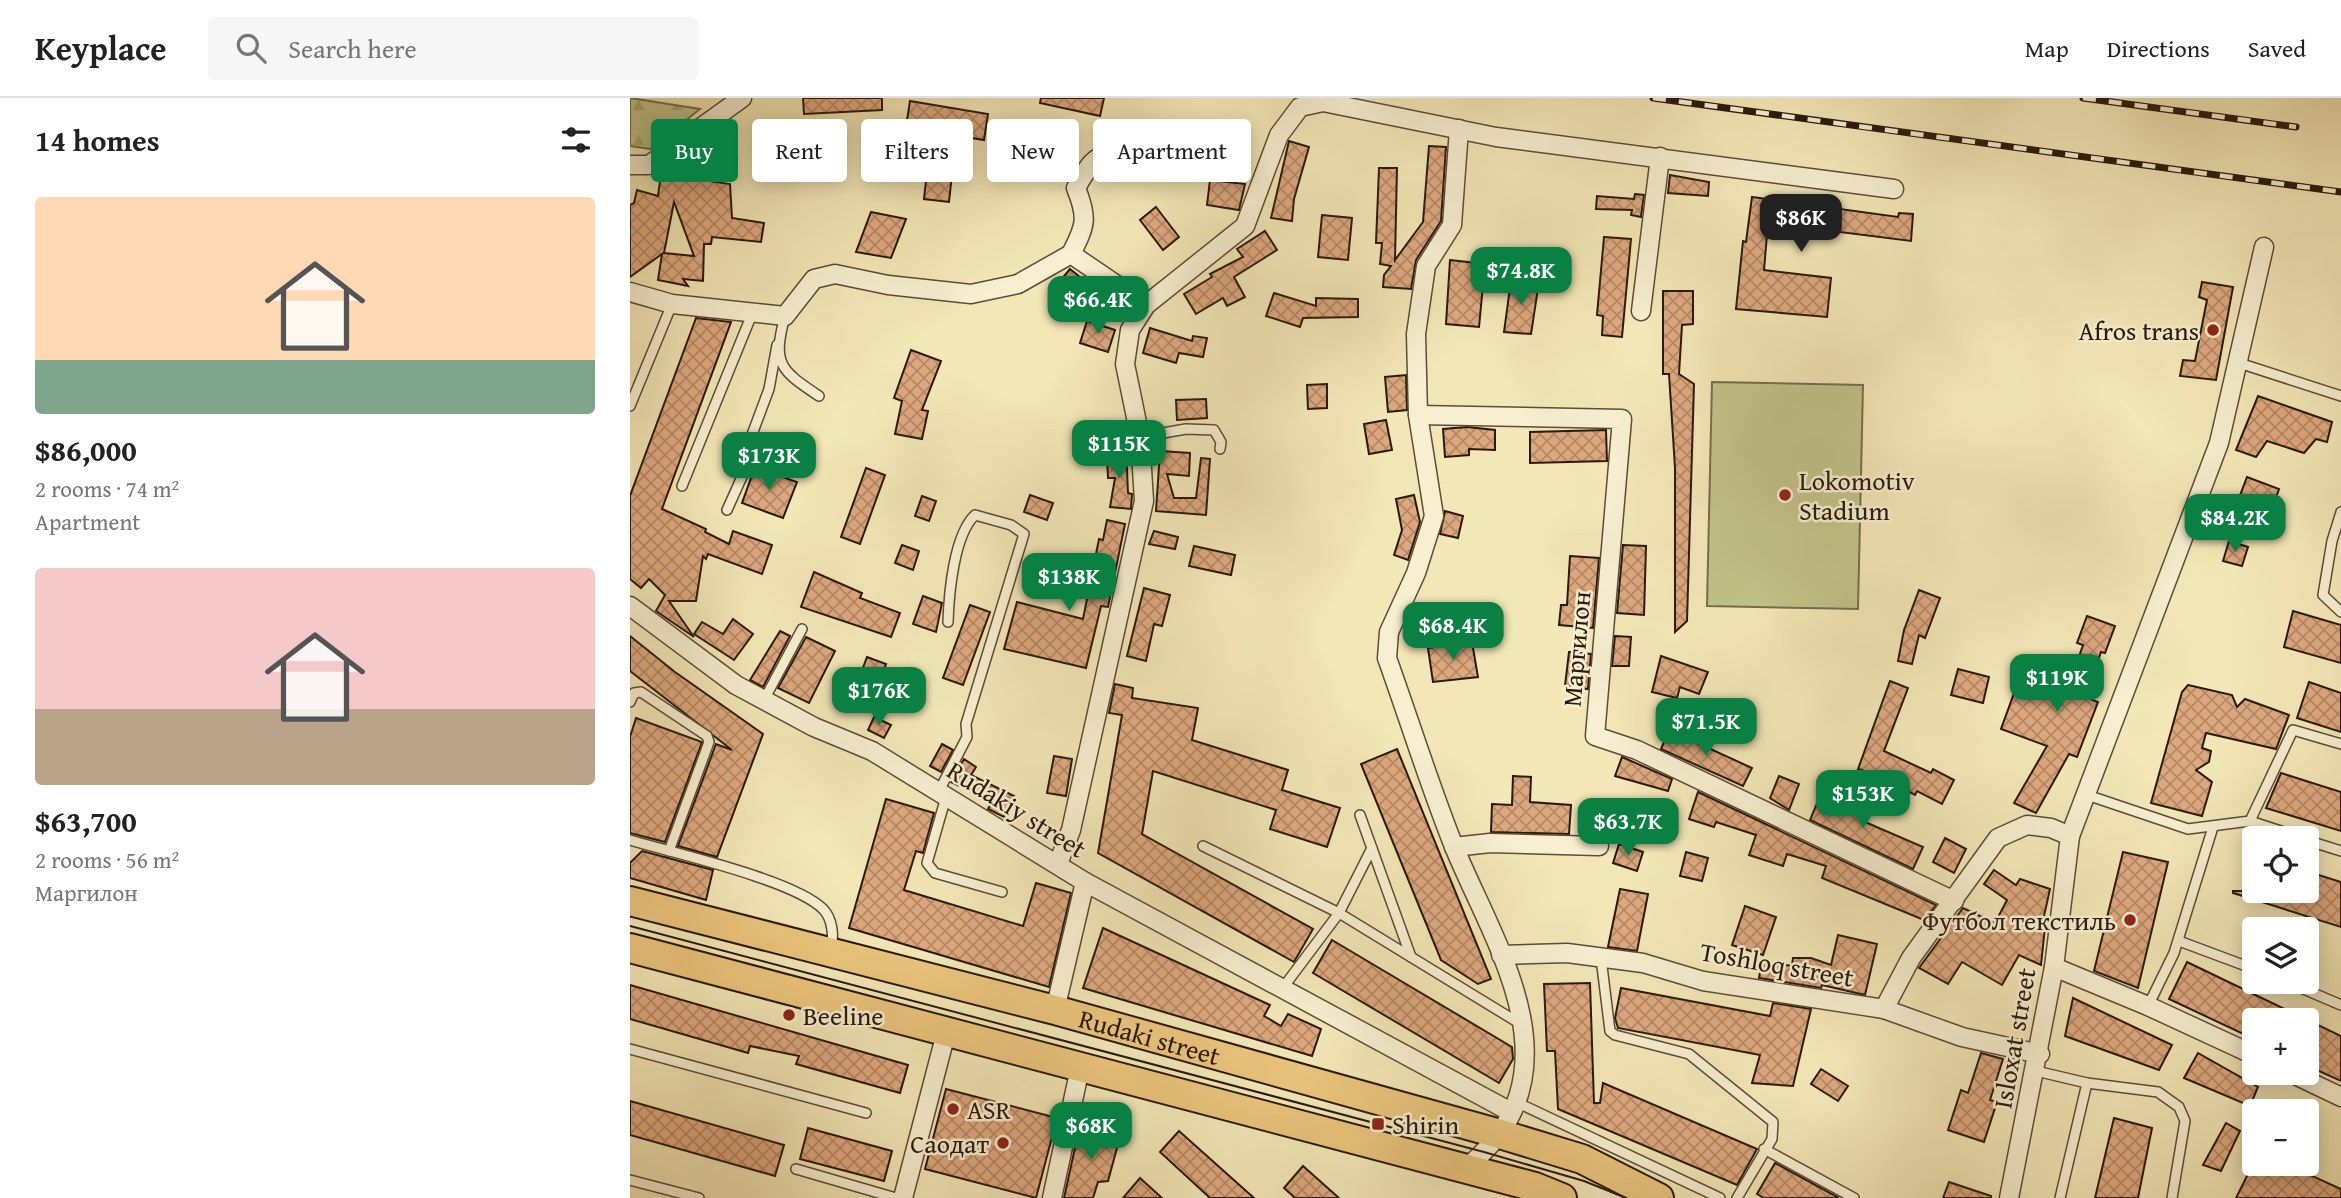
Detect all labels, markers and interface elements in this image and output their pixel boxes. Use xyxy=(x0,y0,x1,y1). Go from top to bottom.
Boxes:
search box xyxy=(208,17,698,80)
text: Keyplace xyxy=(35,24,166,72)
icon: search xyxy=(232,29,270,67)
text: Search here xyxy=(288,29,417,68)
text: Map xyxy=(2025,31,2069,66)
text: Directions xyxy=(2107,31,2210,66)
text: Saved xyxy=(2248,31,2306,66)
text: 14 homes xyxy=(35,118,160,162)
chip: Buy xyxy=(651,119,738,182)
chip: Rent xyxy=(752,119,847,182)
chip: Filters xyxy=(861,119,973,182)
chip: New xyxy=(987,119,1079,182)
chip: Apartment xyxy=(1093,119,1251,182)
icon: filters xyxy=(557,121,595,159)
pin: $86K xyxy=(1760,194,1842,254)
text: $86K xyxy=(1776,200,1826,233)
icon: home xyxy=(252,243,378,369)
pin: $74.8K xyxy=(1464,248,1578,307)
text: $74.8K xyxy=(1487,253,1555,286)
pin: $66.4K xyxy=(1041,276,1155,336)
text: $66.4K xyxy=(1064,282,1132,315)
place label: Afros trans xyxy=(2078,311,2199,350)
marker: Afros trans xyxy=(2205,322,2221,338)
pin: $115K xyxy=(1070,420,1168,480)
text: $115K xyxy=(1088,426,1150,459)
text: $86,000 xyxy=(35,428,137,472)
pin: $173K xyxy=(720,432,818,492)
text: $173K xyxy=(738,438,800,471)
place label: Lokomotiv Stadium xyxy=(1799,461,1915,530)
text: 2 rooms · 74 m² xyxy=(35,472,179,505)
marker: Lokomotiv Stadium xyxy=(1777,487,1793,503)
pin: $84.2K xyxy=(2178,494,2292,554)
text: $84.2K xyxy=(2201,500,2269,533)
text: Apartment xyxy=(35,505,140,538)
pin: $138K xyxy=(1020,554,1118,613)
text: $138K xyxy=(1038,559,1100,592)
street label: Маргилон xyxy=(1552,590,1600,708)
pin: $68.4K xyxy=(1396,602,1510,662)
text: $68.4K xyxy=(1419,608,1487,641)
icon: home xyxy=(252,614,378,740)
pin: $119K xyxy=(2008,654,2106,714)
text: $119K xyxy=(2026,660,2088,693)
pin: $176K xyxy=(830,668,928,727)
text: $176K xyxy=(848,673,910,706)
pin: $71.5K xyxy=(1649,698,1763,758)
text: $71.5K xyxy=(1672,704,1740,737)
street label: Rudakiy street xyxy=(940,751,1094,867)
pin: $153K xyxy=(1814,770,1912,830)
text: $153K xyxy=(1832,776,1894,809)
pin: $63.7K xyxy=(1571,798,1685,858)
text: $63,700 xyxy=(35,799,137,843)
text: $63.7K xyxy=(1594,804,1662,837)
map controls xyxy=(2242,826,2319,1176)
button: locate xyxy=(2242,826,2319,903)
text: 2 rooms · 56 m² xyxy=(35,843,179,876)
text: Маргилон xyxy=(35,876,138,909)
place label: Футбол текстиль xyxy=(1922,901,2116,940)
marker: Футбол текстиль xyxy=(2122,912,2138,928)
button: layers xyxy=(2242,917,2319,994)
street label: Toshloq street xyxy=(1697,931,1857,997)
street label: Isloxat street xyxy=(1982,965,2046,1111)
place label: Beeline xyxy=(803,996,884,1035)
street label: Rudaki street xyxy=(1075,998,1225,1075)
marker: Beeline xyxy=(781,1007,797,1023)
button: + xyxy=(2242,1008,2319,1085)
place label: ASR xyxy=(967,1090,1010,1129)
button: − xyxy=(2242,1099,2319,1176)
marker: ASR xyxy=(945,1101,961,1117)
pin: $68K xyxy=(1050,1102,1132,1162)
place label: Shirin xyxy=(1392,1105,1460,1144)
text: $68K xyxy=(1066,1108,1116,1141)
marker: Shirin xyxy=(1370,1116,1386,1132)
place label: Саодат xyxy=(910,1124,989,1163)
marker: Саодат xyxy=(995,1135,1011,1151)

